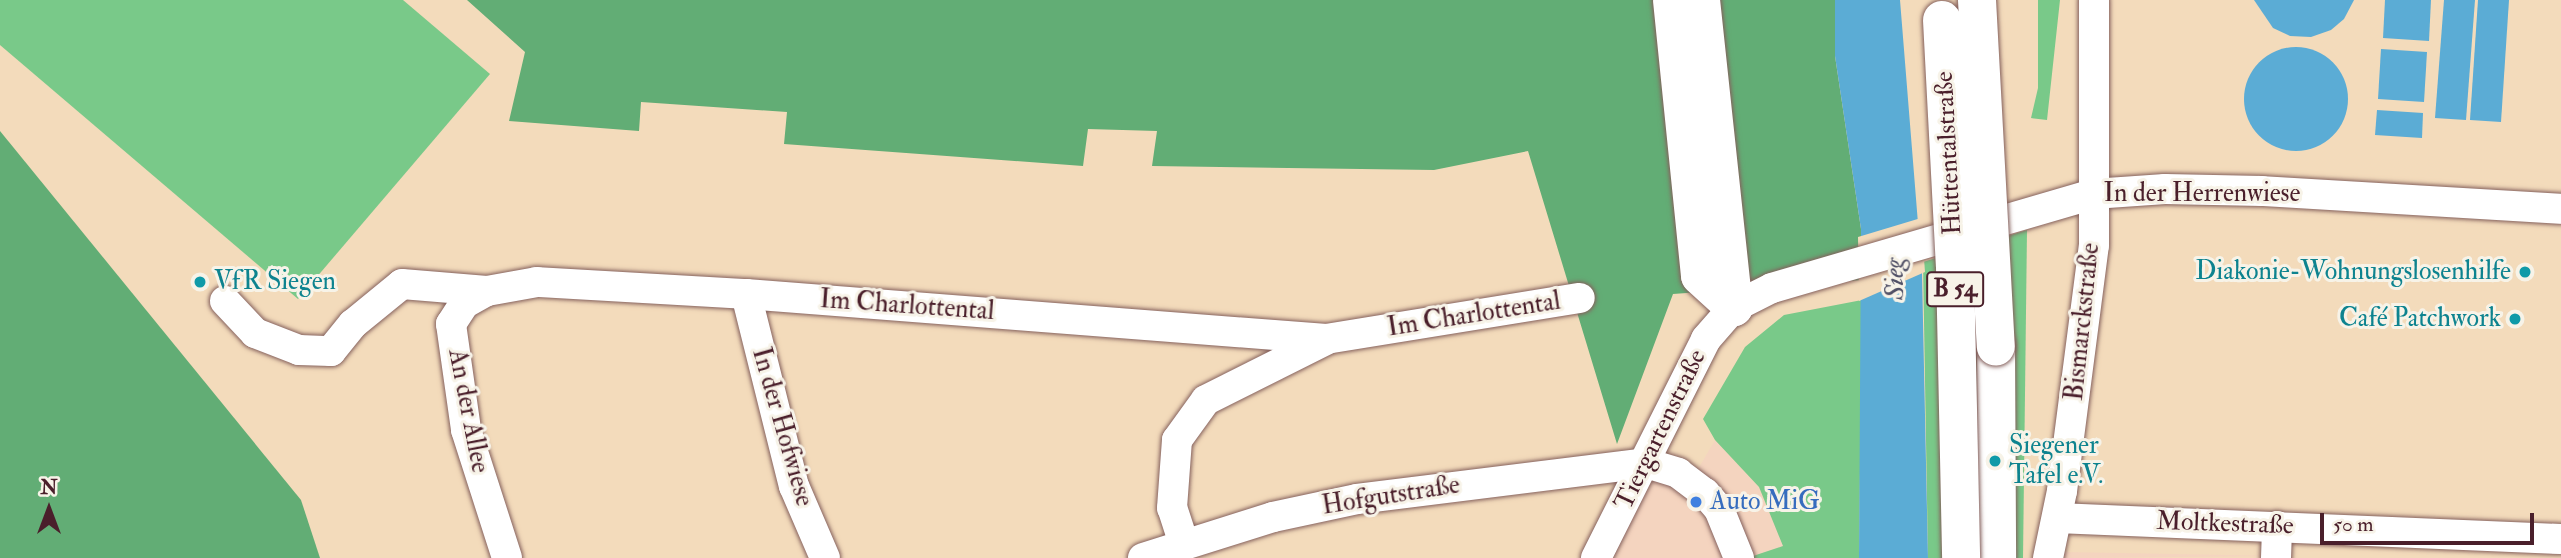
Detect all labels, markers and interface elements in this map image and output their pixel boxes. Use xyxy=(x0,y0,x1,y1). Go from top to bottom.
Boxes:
street label: Hüttentalstraße xyxy=(1929,70,1969,236)
street label: In der Herrenwiese xyxy=(2104,178,2300,210)
street label: Bismarckstraße xyxy=(2059,242,2107,402)
place label: Diakonie-Wohnungslosenhilfe xyxy=(2195,256,2511,288)
water label: Sieg xyxy=(1878,258,1912,300)
marker: Diakonie-Wohnungslosenhilfe xyxy=(2517,264,2533,280)
place label: VfR Siegen xyxy=(214,266,336,298)
road number: B 54 xyxy=(1925,268,1985,310)
marker: VfR Siegen xyxy=(192,274,208,290)
street label: Im Charlottental xyxy=(819,284,995,328)
street label: Im Charlottental xyxy=(1385,286,1563,344)
place label: Café Patchwork xyxy=(2339,303,2501,335)
marker: Café Patchwork xyxy=(2507,311,2523,327)
street label: In der Hofwiese xyxy=(744,344,820,510)
street label: Tiergartenstraße xyxy=(1609,345,1713,515)
street label: An der Allee xyxy=(441,346,495,476)
place label: Siegener Tafel e.V. xyxy=(2009,430,2103,492)
marker: Siegener Tafel e.V. xyxy=(1987,453,2003,469)
street label: Hofgutstraße xyxy=(1320,470,1462,522)
north arrow xyxy=(14,474,84,544)
text: N xyxy=(40,476,58,500)
place label: Auto MiG xyxy=(1710,486,1820,518)
marker: Auto MiG xyxy=(1688,494,1704,510)
scale bar xyxy=(2323,498,2536,542)
street label: Moltkestraße xyxy=(2156,506,2294,542)
text: 50 m xyxy=(2333,511,2374,538)

